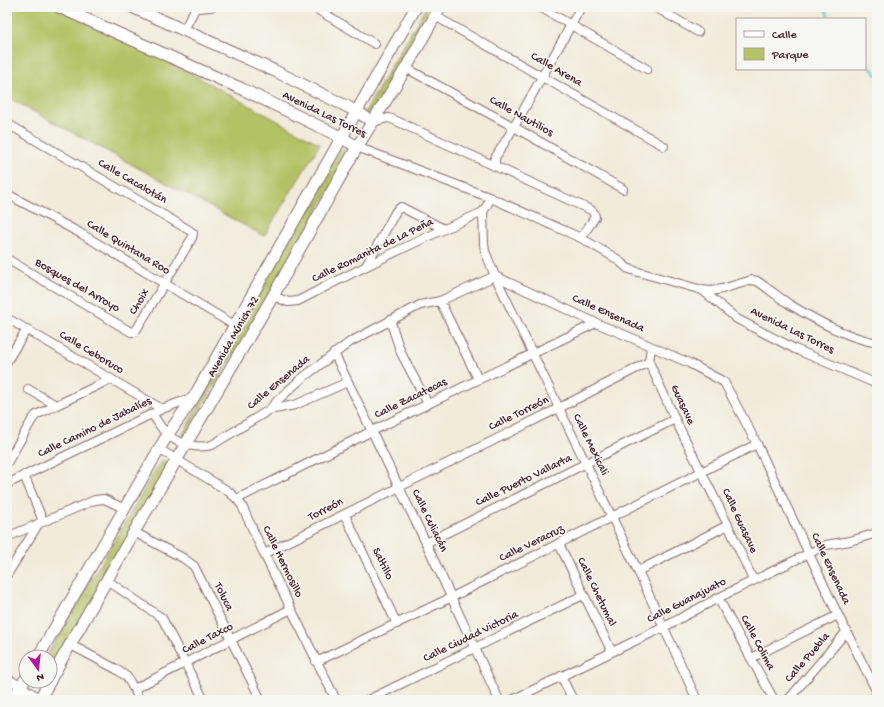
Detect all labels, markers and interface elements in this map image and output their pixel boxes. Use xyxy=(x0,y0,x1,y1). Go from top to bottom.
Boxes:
legend xyxy=(736,18,866,70)
text: Calle xyxy=(772,29,797,43)
text: Parque xyxy=(771,49,809,63)
street label: Calle Arena xyxy=(528,50,585,91)
street label: Avenida Las Torres xyxy=(280,89,369,142)
street label: Calle Nautilios xyxy=(487,94,556,141)
street label: Calle Cacalotán xyxy=(95,157,169,208)
street label: Calle Romanita de La Peña xyxy=(310,215,436,286)
street label: Calle Quintana Roo xyxy=(84,218,172,278)
street label: Bosques del Arroyo xyxy=(31,256,122,316)
street label: Choix xyxy=(127,286,154,318)
street label: Calle Ensenada xyxy=(570,292,646,336)
street label: Avenida Múnich 72 xyxy=(205,294,263,380)
street label: Avenida Las Torres xyxy=(748,305,837,358)
street label: Calle Ceboruco xyxy=(56,328,126,378)
street label: Calle Ensenada xyxy=(245,353,313,413)
street label: Calle Zacatecas xyxy=(372,375,450,423)
street label: Guasave xyxy=(667,383,698,428)
street label: Calle Torreón xyxy=(487,393,552,435)
street label: Calle Camino de Jabalíes xyxy=(36,394,155,462)
street label: Calle Mexicali xyxy=(569,412,611,478)
street label: Calle Puerto Vallarta xyxy=(474,451,575,510)
street label: Calle Guasave xyxy=(718,486,760,556)
street label: Calle Culiacán xyxy=(408,487,450,555)
street label: Torreón xyxy=(305,495,346,525)
street label: Calle Veracruz xyxy=(497,522,567,566)
street label: Calle Hermosillo xyxy=(259,524,305,600)
street label: Calle Ensenada xyxy=(807,531,853,607)
street label: Saltillo xyxy=(368,546,396,582)
street label: Calle Chetumal xyxy=(573,555,619,629)
street label: Calle Guanajuato xyxy=(645,575,729,627)
street label: Toluca xyxy=(210,580,236,614)
street label: Calle Ciudad Victoria xyxy=(421,608,521,666)
street label: Calle Colima xyxy=(737,613,778,673)
street label: Calle Taxco xyxy=(180,620,236,658)
street label: Calle Puebla xyxy=(783,630,834,686)
north arrow xyxy=(18,649,58,689)
text: N xyxy=(35,670,45,683)

